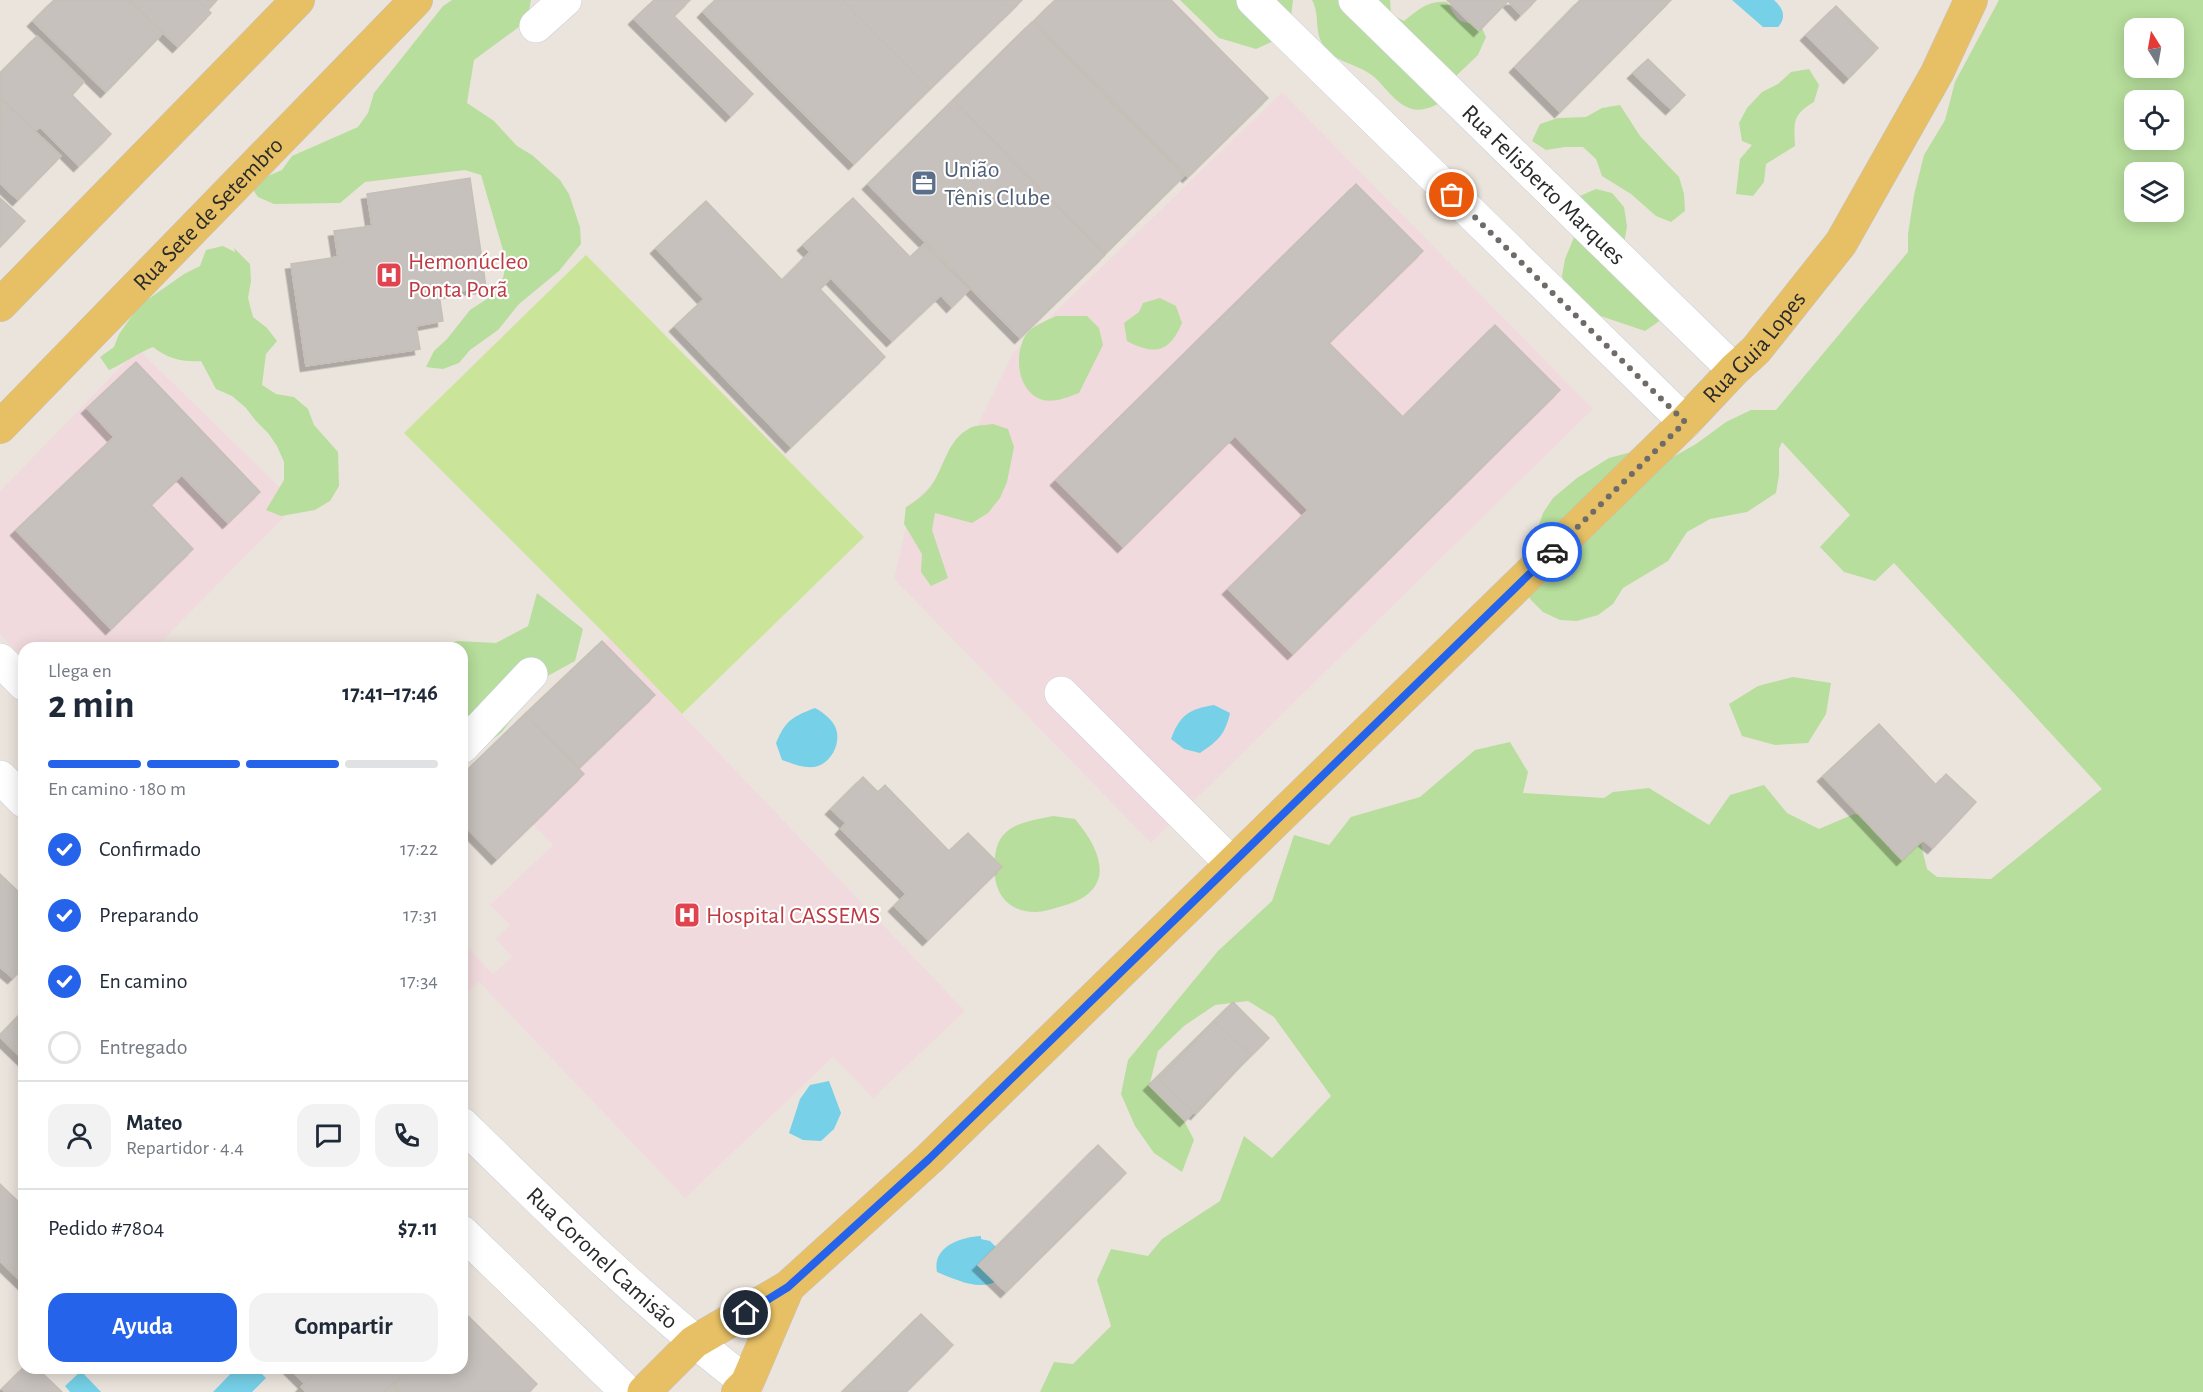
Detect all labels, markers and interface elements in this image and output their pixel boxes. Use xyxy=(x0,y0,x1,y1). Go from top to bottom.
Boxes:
north arrow xyxy=(2124,18,2184,78)
map controls xyxy=(2124,18,2184,222)
button: locate xyxy=(2124,90,2184,150)
street label: Rua Felisberto Marques xyxy=(1457,101,1629,270)
street label: Rua Sete de Setembro xyxy=(129,133,288,295)
place label: União Tênis Clube xyxy=(944,158,1050,210)
button: layers xyxy=(2124,162,2184,222)
office icon: União Tênis Clube xyxy=(909,168,939,198)
pin xyxy=(1426,169,1477,220)
icon: bag xyxy=(1435,178,1468,211)
place label: Hemonúcleo Ponta Porã xyxy=(408,250,528,302)
hospital icon: Hemonúcleo Ponta Porã xyxy=(374,260,404,290)
street label: Rua Guia Lopes xyxy=(1699,287,1811,408)
courier xyxy=(1522,522,1582,582)
icon: car xyxy=(1536,536,1569,569)
text: Llega en xyxy=(48,661,112,681)
text: 17:41–17:46 xyxy=(342,682,438,704)
text: 2 min xyxy=(48,686,135,725)
text: En camino · 180 m xyxy=(48,779,186,799)
icon: check xyxy=(48,833,81,866)
text: Confirmado xyxy=(99,838,201,860)
text: 17:22 xyxy=(400,839,438,859)
icon: check xyxy=(48,899,81,932)
hospital icon: Hospital CASSEMS xyxy=(672,900,702,930)
text: Preparando xyxy=(99,904,199,926)
place label: Hospital CASSEMS xyxy=(706,904,880,928)
text: 17:31 xyxy=(403,905,438,925)
icon: check xyxy=(48,965,81,998)
text: En camino xyxy=(99,970,188,992)
text: 17:34 xyxy=(400,971,438,991)
text: Entregado xyxy=(99,1036,188,1058)
button: person xyxy=(48,1104,111,1167)
button: chat xyxy=(297,1104,360,1167)
button: phone xyxy=(375,1104,438,1167)
text: Mateo xyxy=(126,1112,182,1134)
text: Repartidor · 4.4 xyxy=(126,1138,244,1158)
street label: Rua Coronel Camisão xyxy=(522,1183,682,1334)
text: Pedido #7804 xyxy=(48,1217,164,1239)
text: $7.11 xyxy=(398,1217,438,1239)
pin xyxy=(720,1287,771,1338)
button: Ayuda xyxy=(48,1293,237,1362)
button: Compartir xyxy=(249,1293,438,1362)
icon: home xyxy=(729,1296,762,1329)

